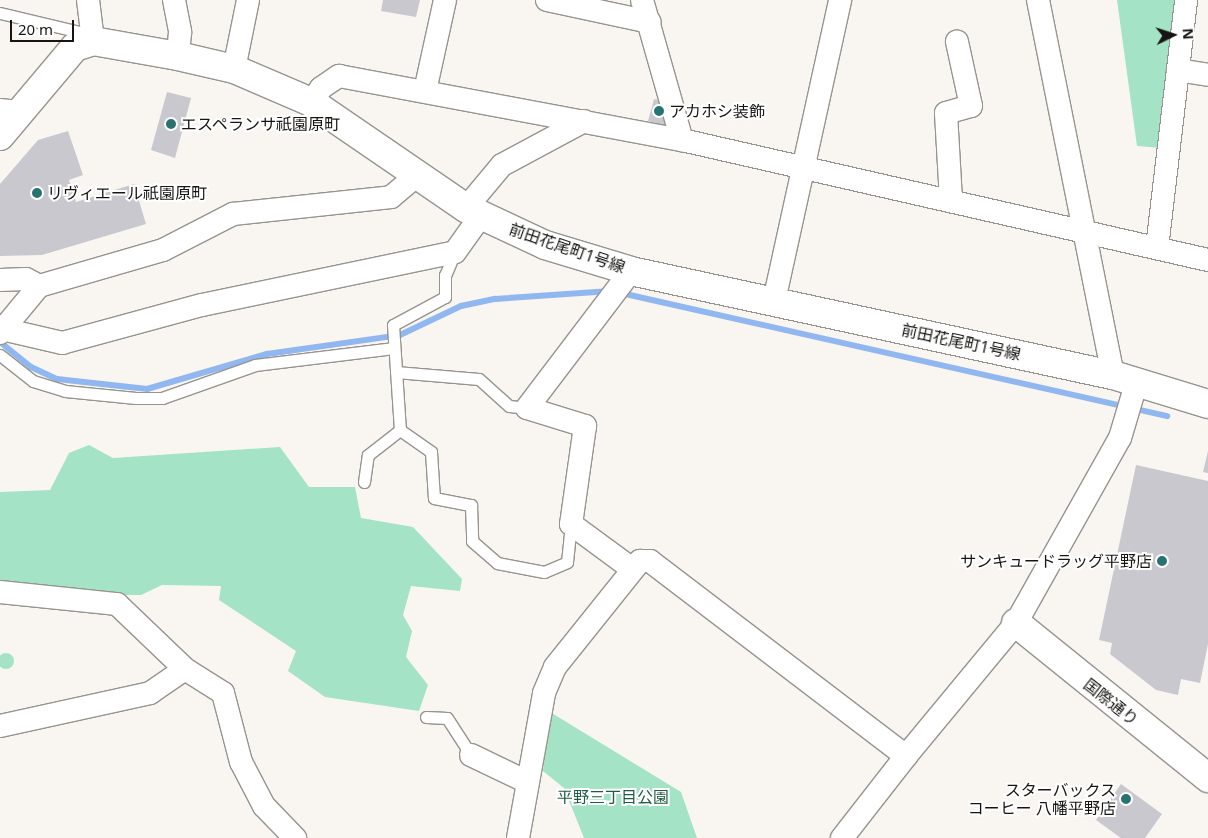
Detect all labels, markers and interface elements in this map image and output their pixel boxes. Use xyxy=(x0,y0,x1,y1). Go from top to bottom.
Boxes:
scale bar xyxy=(12,10,76,42)
north arrow xyxy=(1148,10,1198,60)
text: 20 m xyxy=(18,19,53,39)
text: N xyxy=(1179,28,1198,40)
place label: アカホシ装飾 xyxy=(669,101,765,121)
marker: アカホシ装飾 xyxy=(653,105,665,117)
place label: エスペランサ祇園原町 xyxy=(181,114,341,134)
marker: エスペランサ祇園原町 xyxy=(165,118,177,130)
place label: リヴィエール祇園原町 xyxy=(47,183,207,203)
marker: リヴィエール祇園原町 xyxy=(31,187,43,199)
street label: 前田花尾町1号線 xyxy=(507,219,627,277)
street label: 前田花尾町1号線 xyxy=(900,320,1022,364)
place label: サンキュードラッグ平野店 xyxy=(960,551,1152,571)
marker: サンキュードラッグ平野店 xyxy=(1156,555,1168,567)
street label: 国際通り xyxy=(1080,675,1142,729)
place label: スターバックス コーヒー 八幡平野店 xyxy=(968,780,1116,818)
park label: 平野三丁目公園 xyxy=(557,787,669,807)
marker: スターバックス コーヒー 八幡平野店 xyxy=(1120,793,1132,805)

